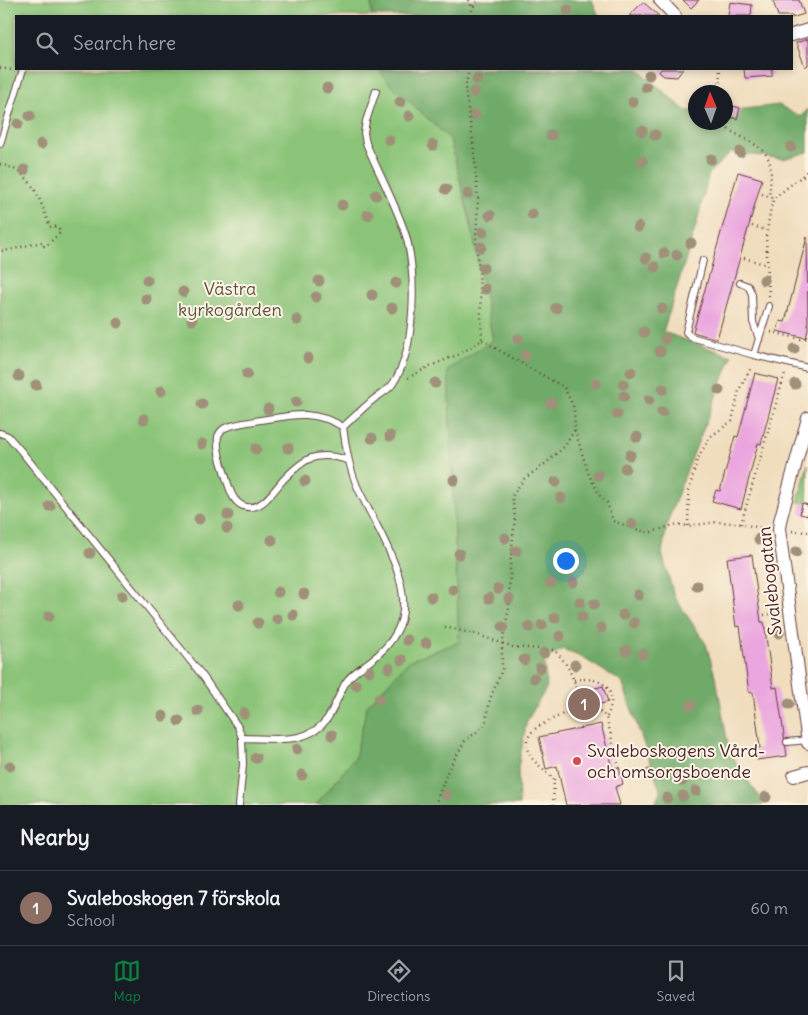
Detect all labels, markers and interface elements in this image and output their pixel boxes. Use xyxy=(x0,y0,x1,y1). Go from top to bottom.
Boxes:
search box xyxy=(15,15,793,70)
icon: search xyxy=(33,29,61,57)
text: Search here xyxy=(73,31,176,55)
north arrow xyxy=(688,85,733,130)
park label: Västra kyrkogården xyxy=(178,277,282,321)
street label: Svalebogatan xyxy=(752,525,787,637)
your location xyxy=(553,548,579,574)
pin: 1 xyxy=(568,685,600,723)
place label: Svaleboskogens Vård- och omsorgsboende xyxy=(587,739,765,783)
marker: Svaleboskogens Vård- och omsorgsboende xyxy=(571,755,583,767)
text: Nearby xyxy=(20,824,90,851)
text: Svaleboskogen 7 förskola xyxy=(67,886,280,910)
text: 1 xyxy=(33,898,39,918)
text: 60 m xyxy=(750,898,788,918)
text: School xyxy=(67,910,115,930)
tab: Map xyxy=(113,957,141,1005)
tab: Directions xyxy=(367,957,430,1005)
tab: Saved xyxy=(657,957,695,1005)

